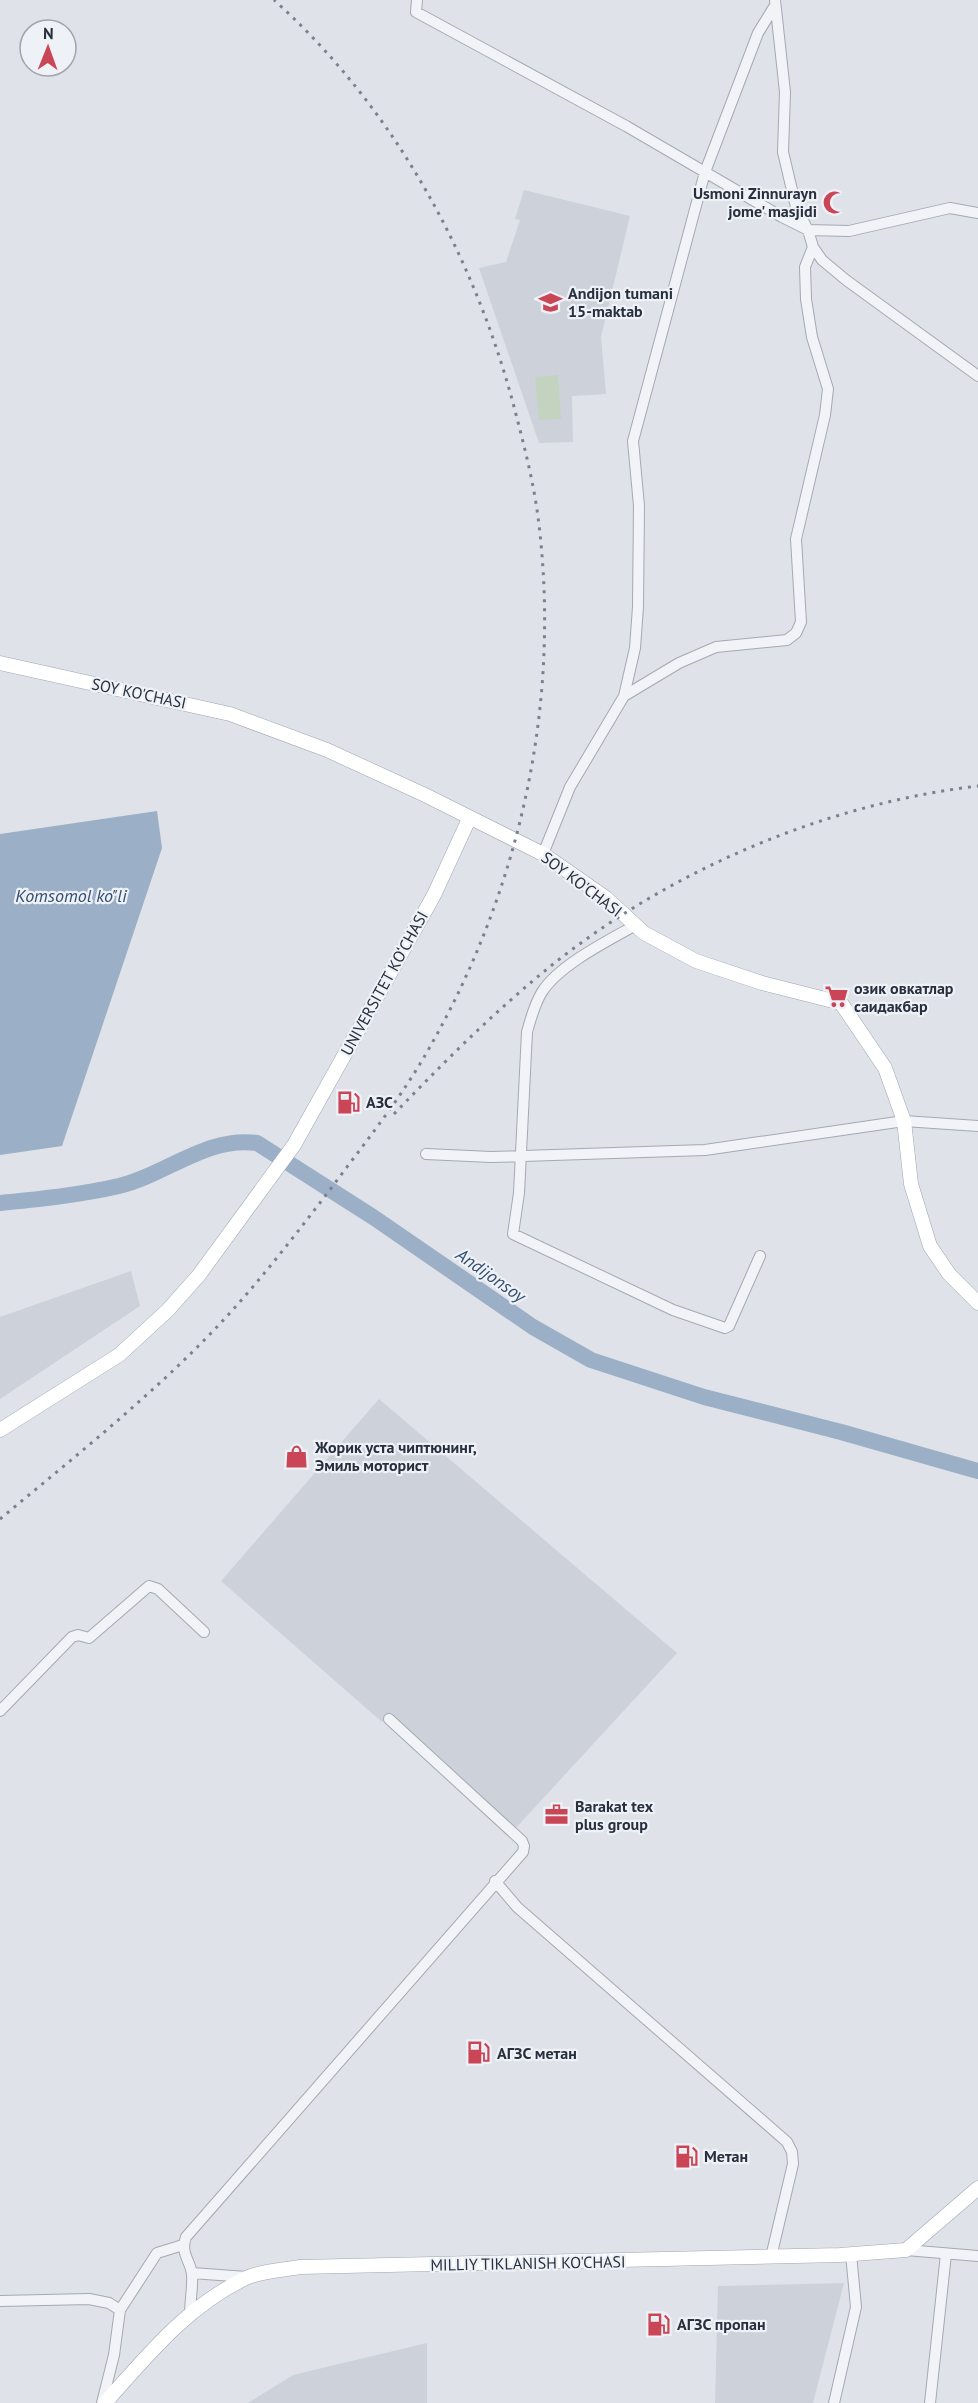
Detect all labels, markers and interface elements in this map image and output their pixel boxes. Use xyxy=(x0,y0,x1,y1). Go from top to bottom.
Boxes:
north arrow xyxy=(18,18,78,78)
text: N xyxy=(43,23,54,43)
place label: Usmoni Zinnurayn jome' masjidi xyxy=(693,183,817,221)
mosque icon: Usmoni Zinnurayn jome' masjidi xyxy=(822,189,848,215)
place label: Andijon tumani 15-maktab xyxy=(568,283,673,321)
school or university icon: Andijon tumani 15-maktab xyxy=(537,289,563,315)
street label: SOY KO'CHASI xyxy=(90,673,188,713)
street label: SOY KO'CHASI xyxy=(538,847,626,921)
water label: Komsomol ko"li xyxy=(15,884,128,907)
street label: UNIVERSITET KО‘CHASI xyxy=(336,907,432,1059)
place label: озик овкатлар саидакбар xyxy=(854,978,954,1016)
supermarket icon: озик овкатлар саидакбар xyxy=(823,984,849,1010)
fuel station icon: АЗС xyxy=(335,1089,361,1115)
place label: АЗС xyxy=(366,1092,393,1112)
water label: Andijonsoy xyxy=(451,1242,531,1308)
place label: Жорик уста чиптюнинг, Эмиль моторист xyxy=(314,1437,477,1475)
shop icon: Жорик уста чиптюнинг, Эмиль моторист xyxy=(284,1443,310,1469)
place label: Barakat tex plus group xyxy=(575,1796,654,1834)
office icon: Barakat tex plus group xyxy=(544,1802,570,1828)
fuel station icon: АГЗС метан xyxy=(466,2040,492,2066)
place label: АГЗС метан xyxy=(497,2043,577,2063)
fuel station icon: Метан xyxy=(673,2143,699,2169)
place label: Метан xyxy=(704,2146,748,2166)
street label: MILLIY TIKLANISH KO'CHASI xyxy=(430,2251,626,2275)
fuel station icon: АГЗС пропан xyxy=(646,2311,672,2337)
place label: АГЗС пропан xyxy=(677,2314,766,2334)

